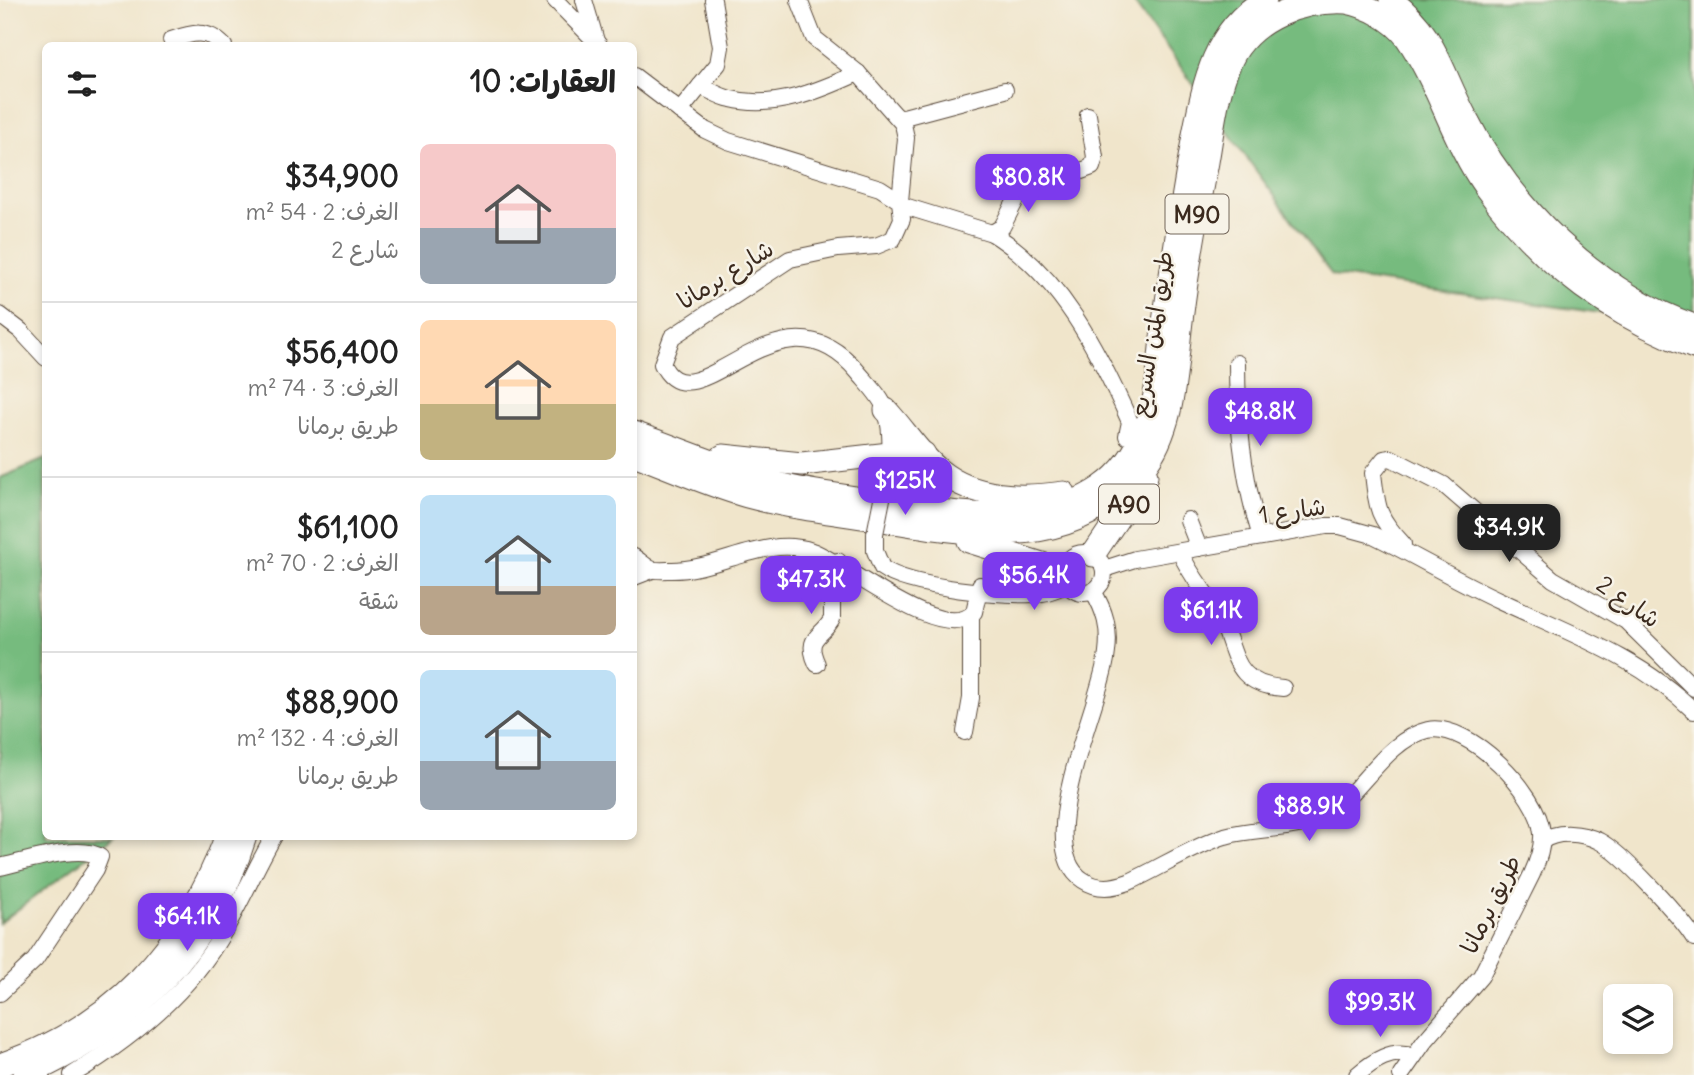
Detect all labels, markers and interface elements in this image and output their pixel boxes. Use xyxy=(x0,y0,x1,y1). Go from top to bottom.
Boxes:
text: العقارات: 10 xyxy=(470,62,616,100)
icon: filters xyxy=(63,65,101,103)
pin: $80.8K xyxy=(971,154,1085,214)
text: $34,900 xyxy=(285,157,399,195)
text: $80.8K xyxy=(991,162,1065,191)
icon: home xyxy=(476,172,560,256)
road number: M90 xyxy=(1166,195,1228,234)
text: الغرف: 2 · 54 m² xyxy=(246,197,399,226)
street label: شارع برمانا xyxy=(671,233,780,318)
text: شارع 2 xyxy=(331,235,399,264)
street label: طريق المتن السريع xyxy=(1123,249,1182,420)
text: $56,400 xyxy=(285,333,399,371)
icon: home xyxy=(476,348,560,432)
text: الغرف: 3 · 74 m² xyxy=(248,373,399,402)
pin: $48.8K xyxy=(1203,388,1317,448)
text: $48.8K xyxy=(1224,396,1296,425)
text: طريق برمانا xyxy=(297,411,399,440)
pin: $125K xyxy=(856,458,954,517)
text: $125K xyxy=(874,465,936,494)
road number: A90 xyxy=(1099,484,1159,524)
street label: شارع 1 xyxy=(1257,490,1328,533)
pin: $34.9K xyxy=(1452,504,1566,564)
text: $61,100 xyxy=(297,508,399,546)
text: $34.9K xyxy=(1473,512,1545,541)
icon: home xyxy=(476,523,560,607)
text: الغرف: 2 · 70 m² xyxy=(246,548,399,577)
pin: $56.4K xyxy=(977,552,1091,612)
pin: $47.3K xyxy=(754,556,868,616)
text: $56.4K xyxy=(998,560,1070,589)
text: $47.3K xyxy=(776,564,846,593)
street label: شارع 2 xyxy=(1590,568,1667,636)
text: شقة xyxy=(359,586,399,615)
pin: $61.1K xyxy=(1154,588,1268,647)
text: $61.1K xyxy=(1180,595,1242,624)
text: $88,900 xyxy=(285,683,399,721)
icon: home xyxy=(476,698,560,782)
text: الغرف: 4 · 132 m² xyxy=(237,723,399,752)
text: طريق برمانا xyxy=(297,761,399,790)
pin: $88.9K xyxy=(1252,784,1366,843)
text: $88.9K xyxy=(1273,791,1345,820)
street label: طريق برمانا xyxy=(1453,850,1527,958)
pin: $64.1K xyxy=(130,894,244,953)
text: $64.1K xyxy=(154,901,220,930)
pin: $99.3K xyxy=(1323,979,1437,1039)
map controls xyxy=(1603,984,1673,1054)
button: layers xyxy=(1603,984,1673,1054)
text: $99.3K xyxy=(1345,987,1415,1016)

